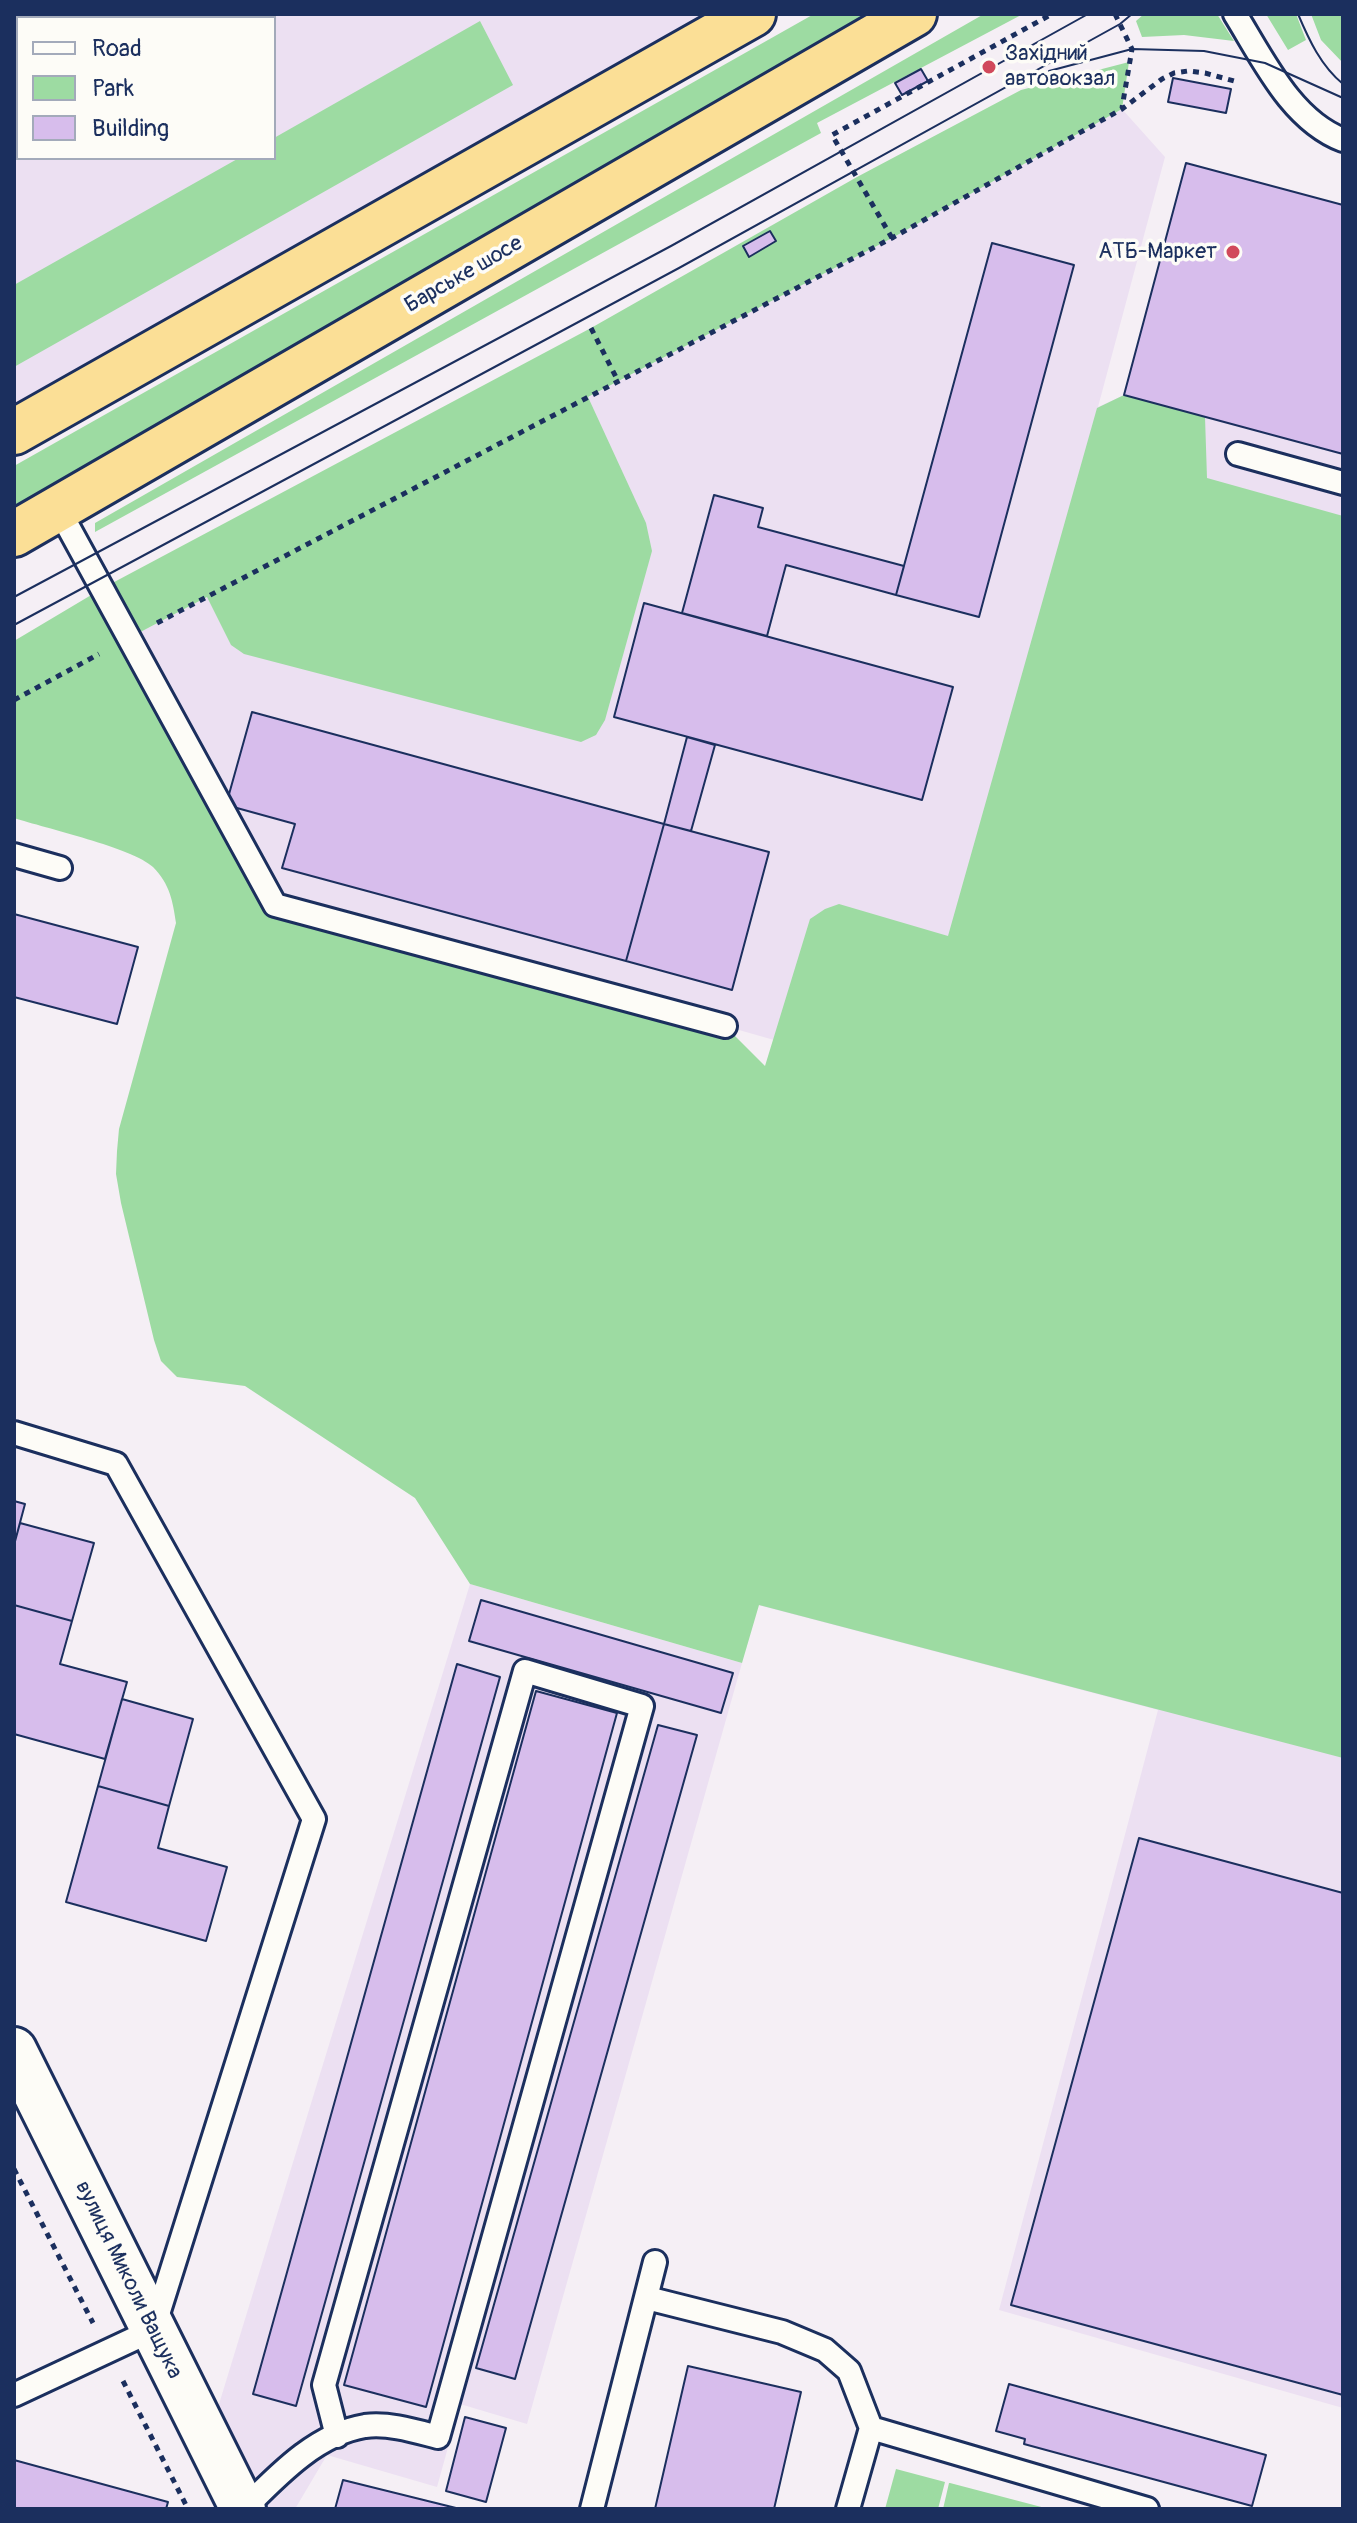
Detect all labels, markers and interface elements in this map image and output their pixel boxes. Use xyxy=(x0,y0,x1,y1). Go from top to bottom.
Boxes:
legend xyxy=(16,16,276,160)
text: Road xyxy=(92,34,142,63)
place label: Західний автовокзал xyxy=(1005,41,1115,92)
marker: Західний автовокзал xyxy=(980,58,998,76)
text: Park xyxy=(92,74,134,103)
text: Building xyxy=(92,114,169,143)
street label: Барське шосе xyxy=(400,231,528,319)
place label: АТБ-Маркет xyxy=(1098,239,1217,265)
marker: АТБ-Маркет xyxy=(1224,243,1242,261)
street label: вулиця Миколи Ващука xyxy=(69,2177,187,2383)

